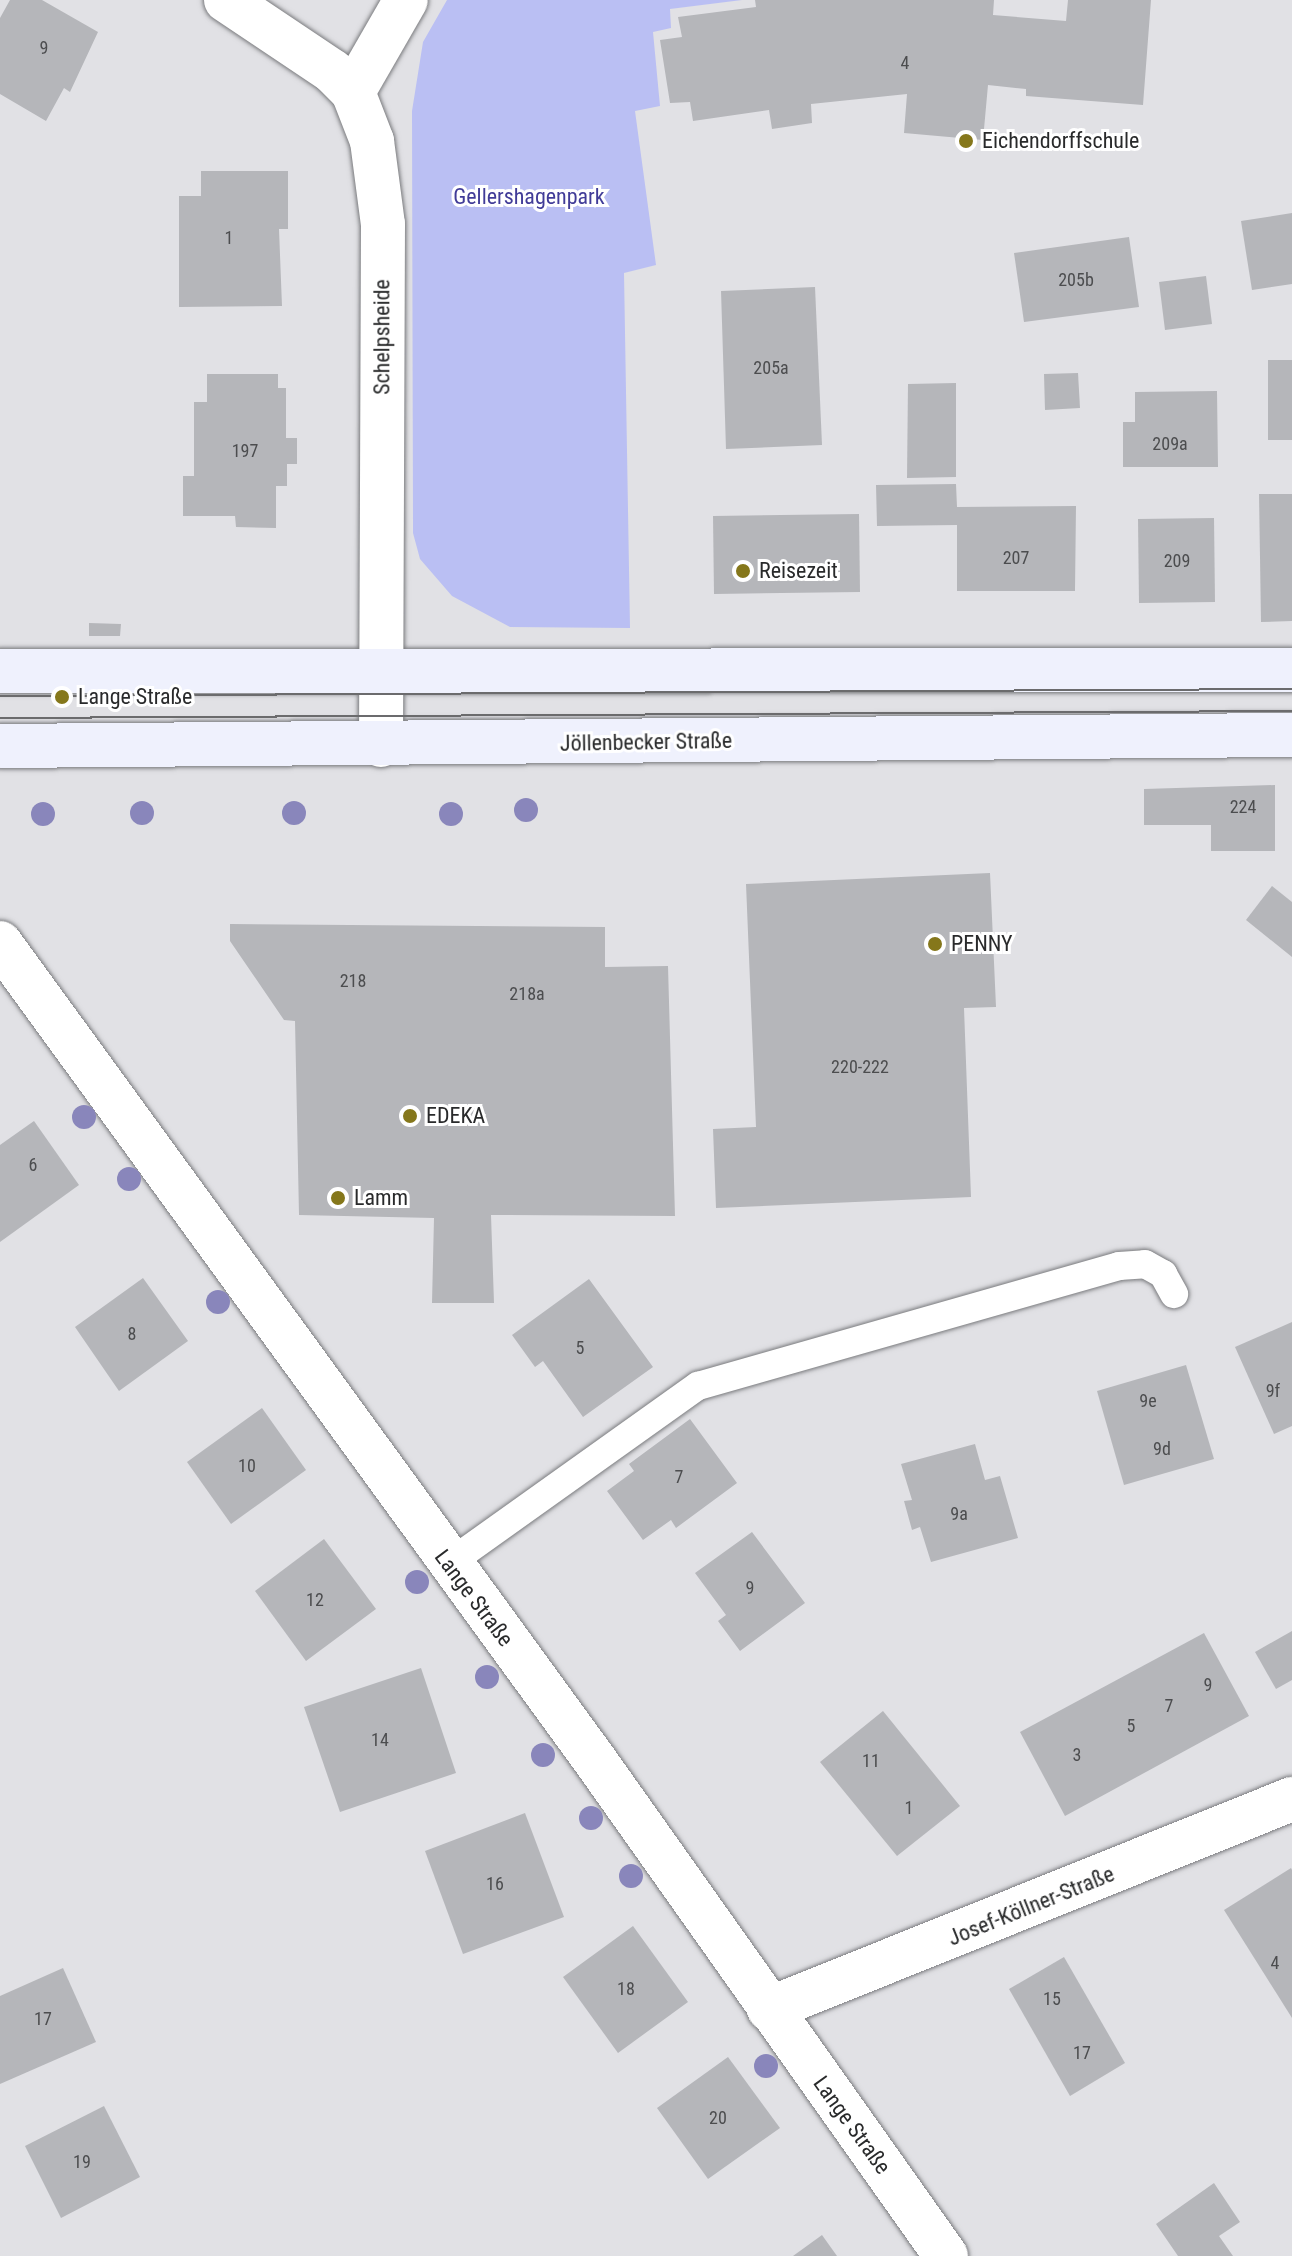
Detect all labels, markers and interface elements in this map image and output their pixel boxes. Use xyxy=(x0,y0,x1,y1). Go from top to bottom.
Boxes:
house number: 9 xyxy=(40,37,48,59)
house number: 4 xyxy=(901,52,909,74)
place label: Eichendorffschule xyxy=(982,128,1139,154)
marker: Eichendorffschule xyxy=(957,132,975,150)
park label: Gellershagenpark xyxy=(453,184,605,210)
house number: 1 xyxy=(225,227,233,249)
house number: 205b xyxy=(1058,269,1094,291)
street label: Schelpsheide xyxy=(369,279,395,395)
house number: 205a xyxy=(753,357,789,379)
house number: 209a xyxy=(1152,433,1188,455)
house number: 197 xyxy=(232,440,258,462)
house number: 207 xyxy=(1003,547,1029,569)
house number: 209 xyxy=(1164,550,1190,572)
place label: Reisezeit xyxy=(759,558,838,584)
marker: Reisezeit xyxy=(734,562,752,580)
place label: Lange Straße xyxy=(78,684,192,710)
marker: Lange Straße xyxy=(53,688,71,706)
street label: Jöllenbecker Straße xyxy=(560,727,732,757)
house number: 224 xyxy=(1230,796,1256,818)
place label: PENNY xyxy=(951,931,1013,957)
marker: PENNY xyxy=(926,935,944,953)
house number: 218 xyxy=(340,970,366,992)
house number: 218a xyxy=(509,983,545,1005)
house number: 220-222 xyxy=(831,1056,889,1078)
place label: EDEKA xyxy=(426,1103,485,1129)
marker: EDEKA xyxy=(401,1107,419,1125)
house number: 6 xyxy=(29,1154,37,1176)
place label: Lamm xyxy=(354,1185,408,1211)
marker: Lamm xyxy=(329,1189,347,1207)
house number: 8 xyxy=(128,1323,136,1345)
house number: 5 xyxy=(576,1337,584,1359)
house number: 9f xyxy=(1266,1380,1280,1402)
house number: 9e xyxy=(1139,1390,1157,1412)
house number: 9d xyxy=(1153,1438,1171,1460)
house number: 10 xyxy=(238,1455,256,1477)
house number: 7 xyxy=(675,1466,683,1488)
house number: 9a xyxy=(950,1503,968,1525)
street label: Lange Straße xyxy=(429,1544,519,1652)
house number: 9 xyxy=(746,1577,754,1599)
house number: 12 xyxy=(306,1589,324,1611)
house number: 9 xyxy=(1204,1674,1212,1696)
house number: 7 xyxy=(1165,1695,1173,1717)
house number: 5 xyxy=(1127,1715,1135,1737)
house number: 14 xyxy=(371,1729,389,1751)
house number: 3 xyxy=(1073,1744,1081,1766)
house number: 11 xyxy=(862,1750,880,1772)
house number: 1 xyxy=(905,1797,913,1819)
street label: Josef-Köllner-Straße xyxy=(944,1861,1118,1951)
house number: 16 xyxy=(486,1873,504,1895)
house number: 4 xyxy=(1271,1952,1279,1974)
house number: 18 xyxy=(617,1978,635,2000)
house number: 15 xyxy=(1043,1988,1061,2010)
house number: 17 xyxy=(34,2008,52,2030)
house number: 17 xyxy=(1073,2042,1091,2064)
street label: Lange Straße xyxy=(808,2071,896,2179)
house number: 20 xyxy=(709,2107,727,2129)
house number: 19 xyxy=(73,2151,91,2173)

